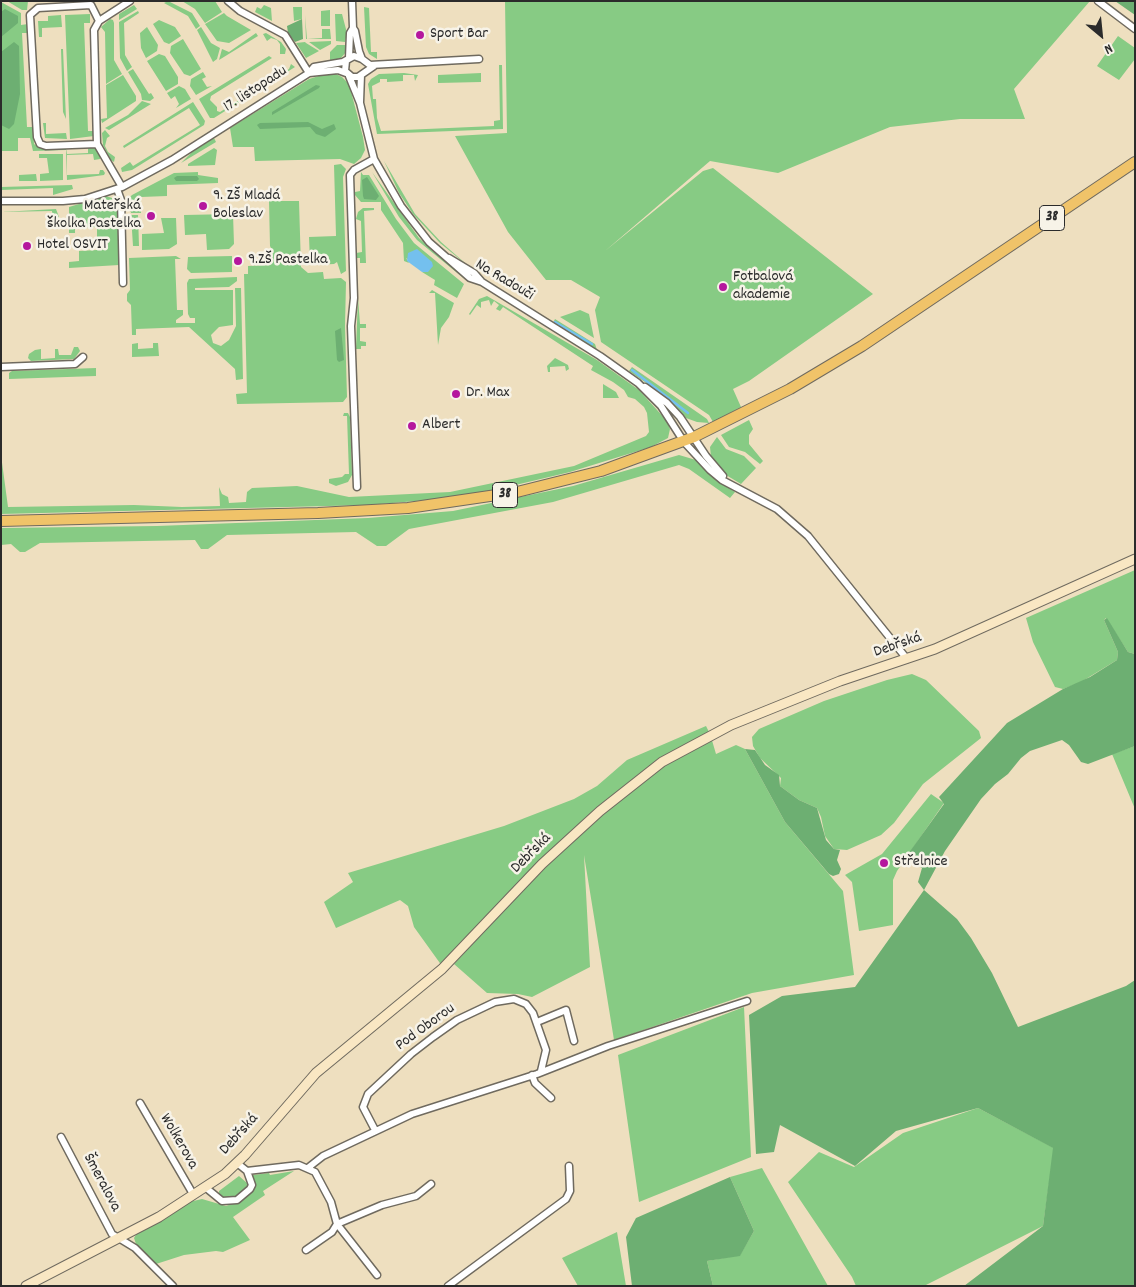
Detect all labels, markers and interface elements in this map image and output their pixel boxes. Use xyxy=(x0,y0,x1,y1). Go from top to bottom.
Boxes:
north arrow xyxy=(1076,10,1126,60)
place label: Sport Bar xyxy=(430,25,488,45)
marker: Sport Bar xyxy=(414,29,426,41)
text: N xyxy=(1100,38,1116,59)
street label: 17. listopadu xyxy=(221,62,291,118)
place label: 9. ZŠ Mladá Boleslav xyxy=(213,187,280,225)
place label: Mateřská školka Pastelka xyxy=(47,197,141,235)
marker: 9. ZŠ Mladá Boleslav xyxy=(197,200,209,212)
road number: 38 xyxy=(1040,206,1064,230)
marker: Mateřská školka Pastelka xyxy=(145,210,157,222)
place label: Hotel OSVIT xyxy=(37,236,108,256)
marker: Hotel OSVIT xyxy=(21,240,33,252)
place label: 9.ZŠ Pastelka xyxy=(248,251,328,271)
marker: 9.ZŠ Pastelka xyxy=(232,255,244,267)
street label: Na Radouči xyxy=(471,256,537,306)
place label: Fotbalová akademie xyxy=(733,268,793,306)
marker: Fotbalová akademie xyxy=(717,281,729,293)
place label: Dr. Max xyxy=(466,384,509,404)
marker: Dr. Max xyxy=(450,388,462,400)
place label: Albert xyxy=(422,416,460,436)
marker: Albert xyxy=(406,420,418,432)
road number: 38 xyxy=(492,482,518,508)
street label: Debřská xyxy=(872,629,924,663)
street label: Debřská xyxy=(508,830,556,878)
place label: Střelnice xyxy=(894,853,947,873)
marker: Střelnice xyxy=(878,857,890,869)
street label: Pod Oborou xyxy=(393,1000,459,1056)
street label: Debřská xyxy=(216,1110,264,1160)
street label: Wolkerova xyxy=(154,1111,202,1173)
street label: Šmeralova xyxy=(78,1151,124,1215)

